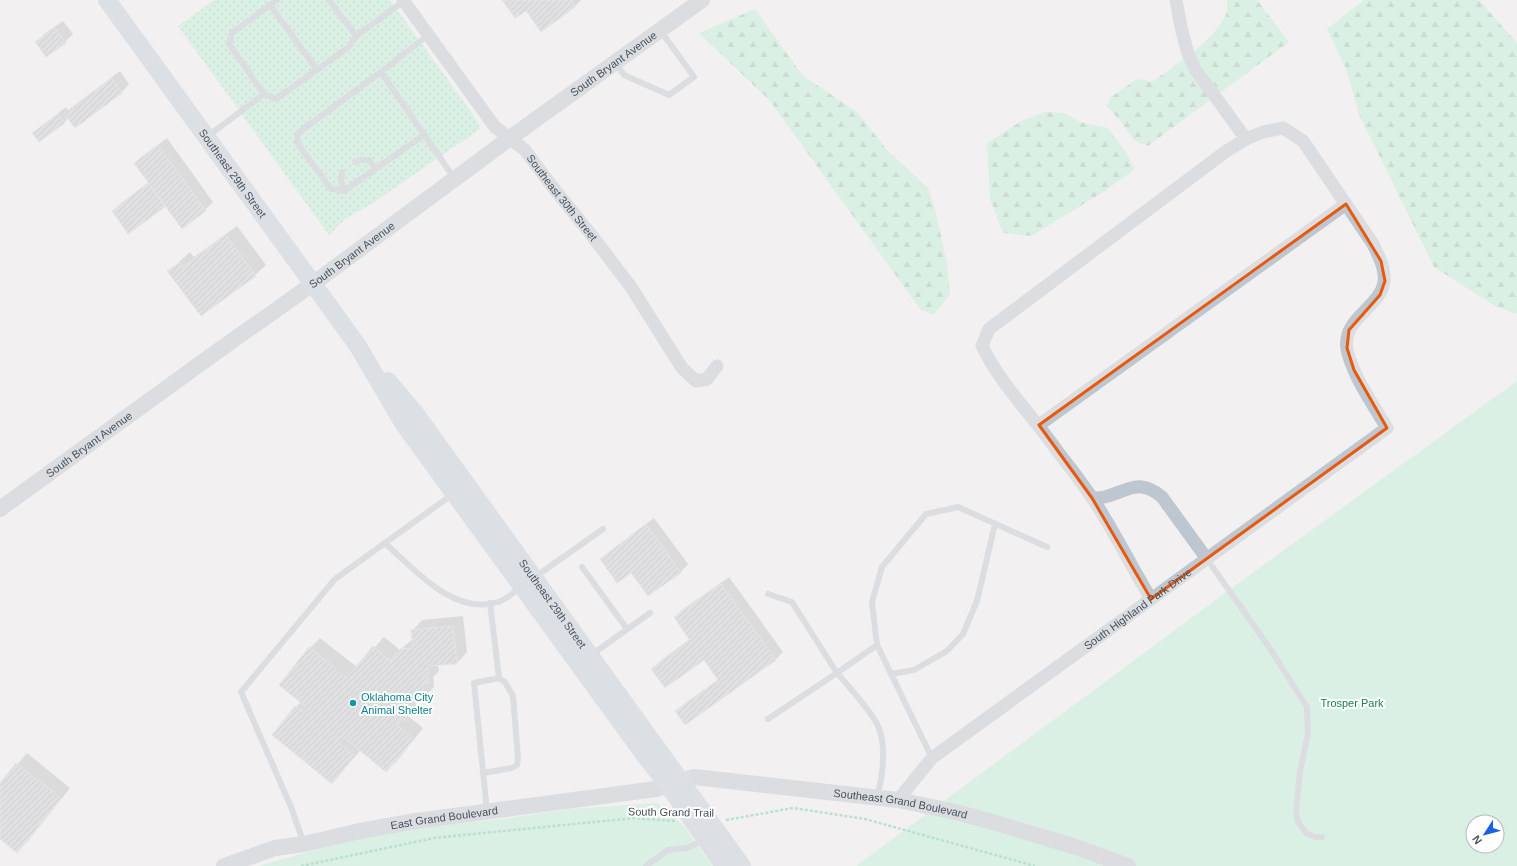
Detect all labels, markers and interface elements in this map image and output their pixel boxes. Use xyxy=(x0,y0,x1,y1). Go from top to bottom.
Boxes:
street label: South Bryant Avenue xyxy=(568,29,659,99)
street label: Southeast 29th Street xyxy=(197,127,269,220)
street label: Southeast 30th Street xyxy=(524,152,600,243)
street label: South Bryant Avenue xyxy=(307,219,397,291)
street label: South Bryant Avenue xyxy=(44,409,134,480)
street label: Southeast 29th Street xyxy=(517,557,589,650)
street label: South Highland Park Drive xyxy=(1082,566,1194,652)
place label: Oklahoma City Animal Shelter xyxy=(361,691,434,716)
park label: Trosper Park xyxy=(1320,697,1384,709)
marker: Oklahoma City Animal Shelter xyxy=(348,698,358,708)
street label: Southeast Grand Boulevard xyxy=(833,787,969,821)
street label: East Grand Boulevard xyxy=(389,804,499,831)
street label: South Grand Trail xyxy=(628,805,714,819)
north arrow xyxy=(1465,814,1505,854)
text: N xyxy=(1470,833,1484,847)

